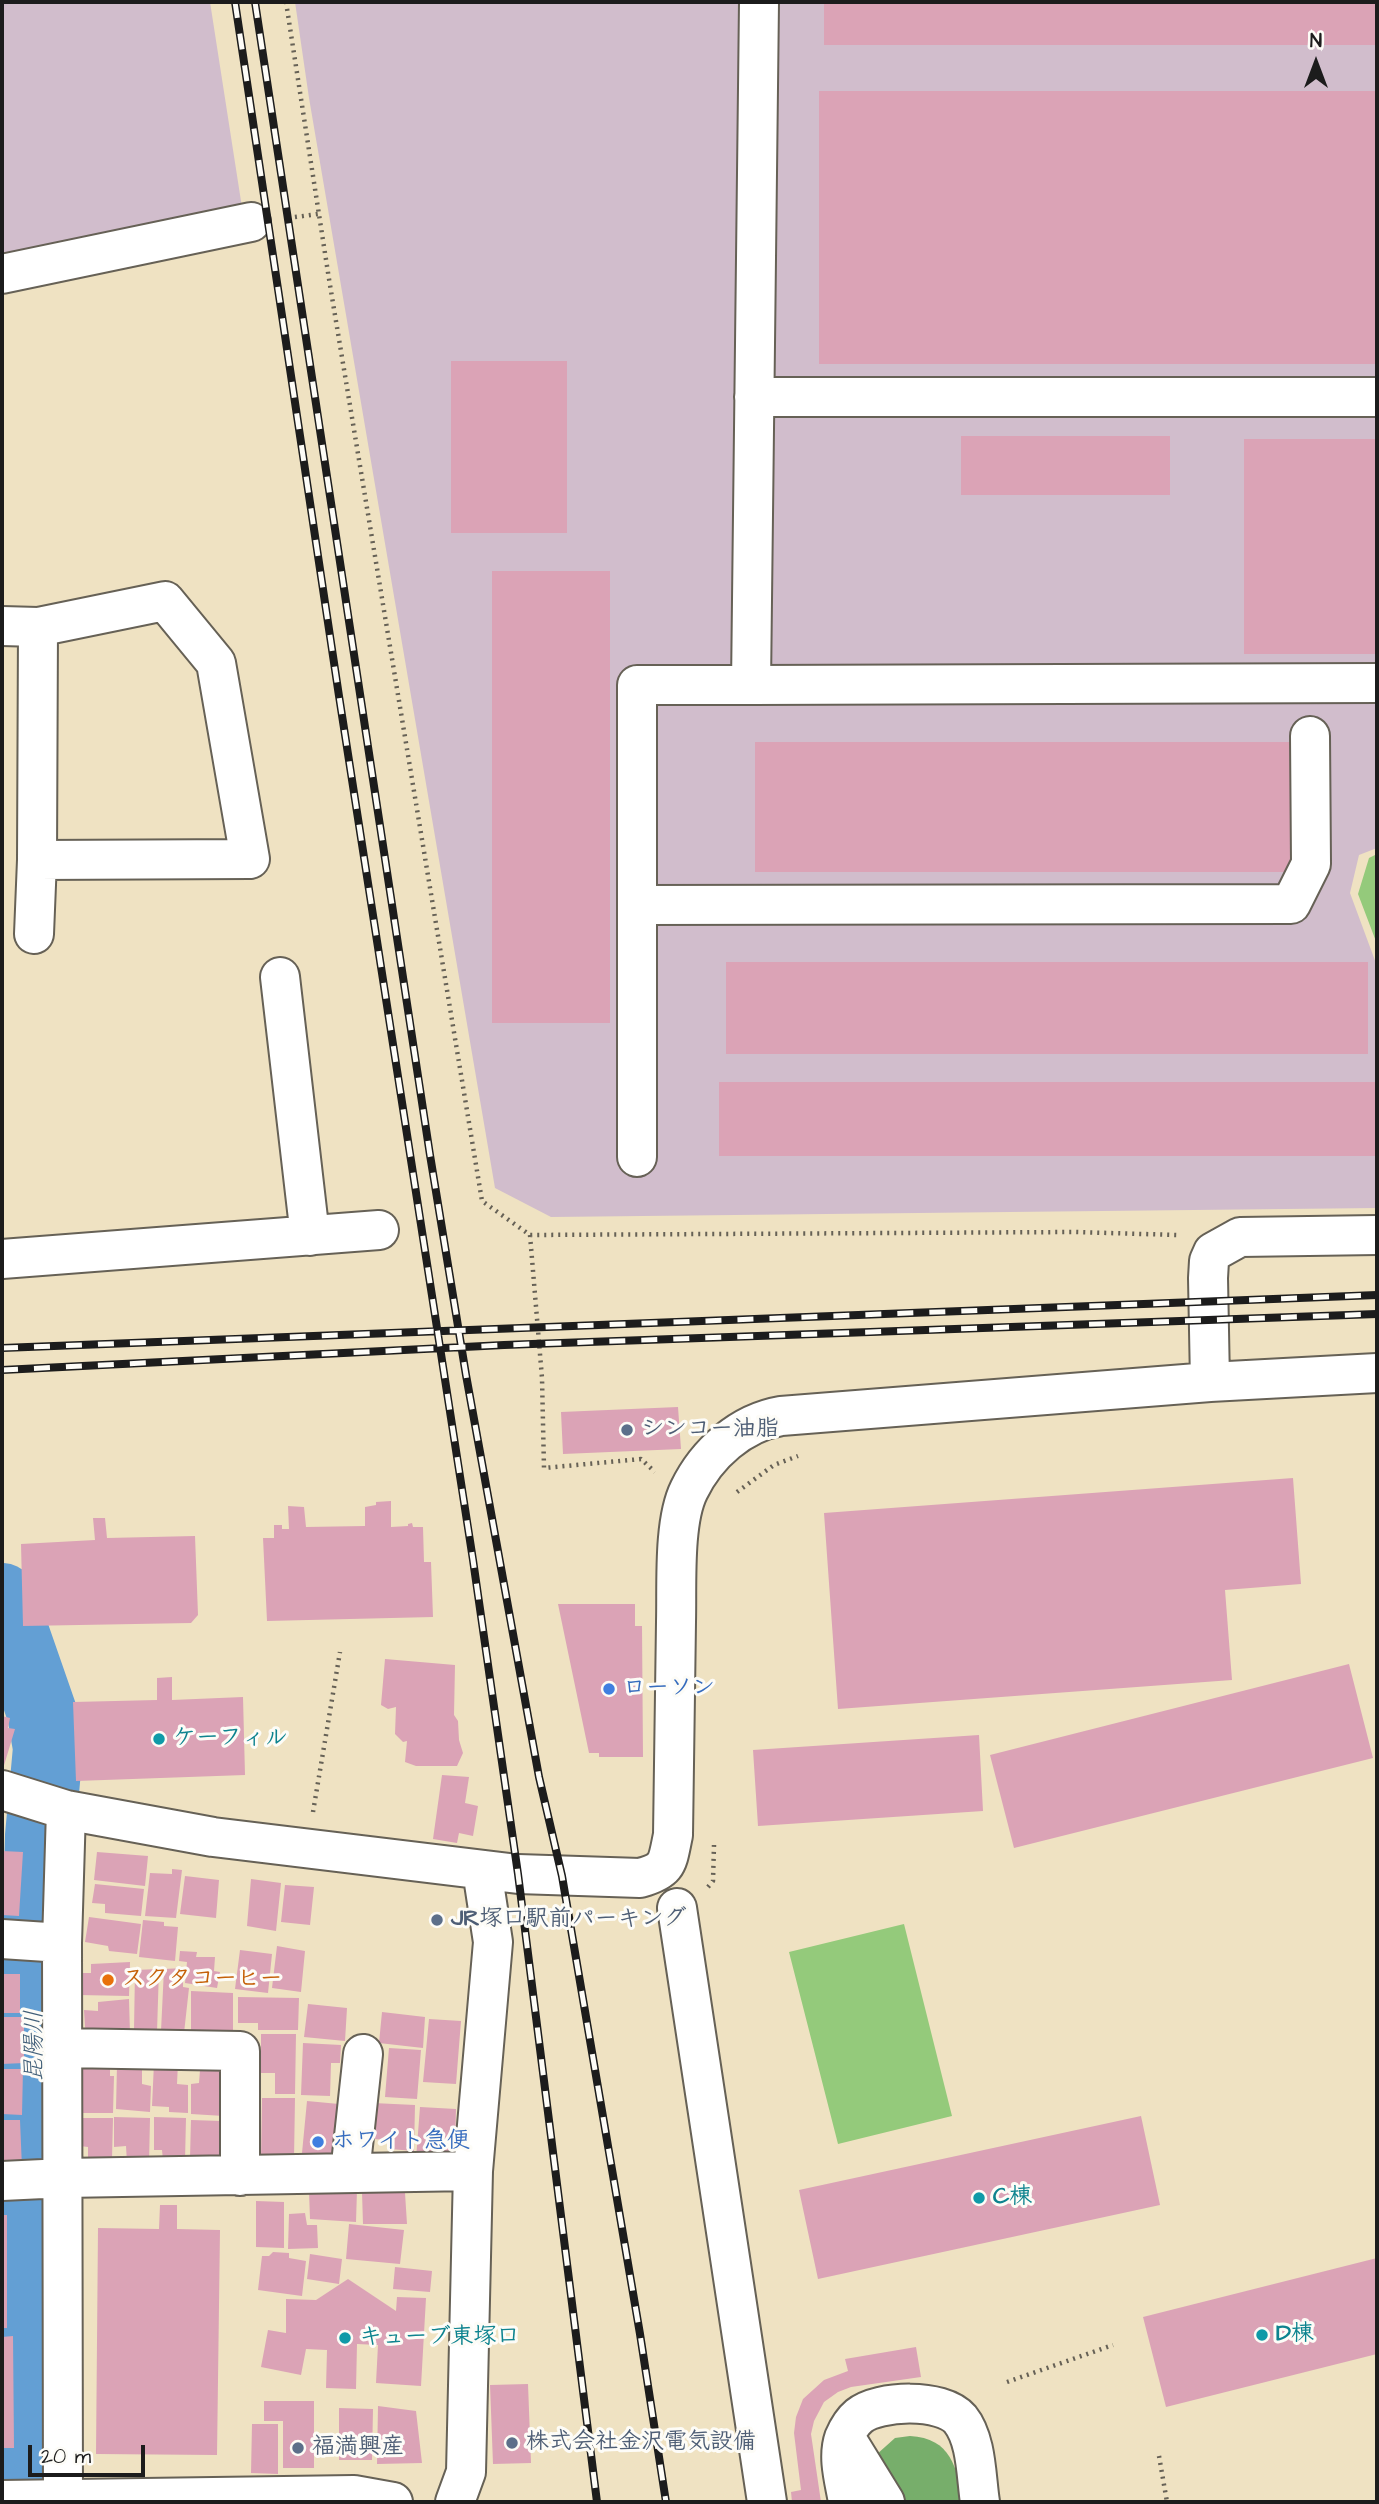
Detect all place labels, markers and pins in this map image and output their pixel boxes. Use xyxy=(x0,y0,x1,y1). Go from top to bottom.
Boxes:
place label: シンコー油脂 xyxy=(641,1416,779,1444)
marker: シンコー油脂 xyxy=(619,1422,635,1438)
place label: ローソン xyxy=(623,1675,715,1703)
marker: ローソン xyxy=(601,1681,617,1697)
place label: ケーフィル xyxy=(173,1725,288,1753)
marker: ケーフィル xyxy=(151,1731,167,1747)
place label: JR塚口駅前パーキング xyxy=(451,1906,687,1934)
marker: JR塚口駅前パーキング xyxy=(429,1912,445,1928)
place label: スクタコーヒー xyxy=(122,1966,283,1994)
marker: スクタコーヒー xyxy=(100,1972,116,1988)
place label: ホワイト急便 xyxy=(332,2128,470,2156)
marker: ホワイト急便 xyxy=(310,2134,326,2150)
place label: C棟 xyxy=(993,2184,1032,2212)
marker: C棟 xyxy=(971,2190,987,2206)
place label: D棟 xyxy=(1276,2321,1314,2349)
place label: キューブ東塚口 xyxy=(359,2324,520,2352)
marker: D棟 xyxy=(1254,2327,1270,2343)
marker: キューブ東塚口 xyxy=(337,2330,353,2346)
place label: 株式会社金沢電気設備 xyxy=(526,2429,756,2457)
place label: 福満興産 xyxy=(312,2434,404,2462)
marker: 株式会社金沢電気設備 xyxy=(504,2435,520,2451)
marker: 福満興産 xyxy=(290,2440,306,2456)

